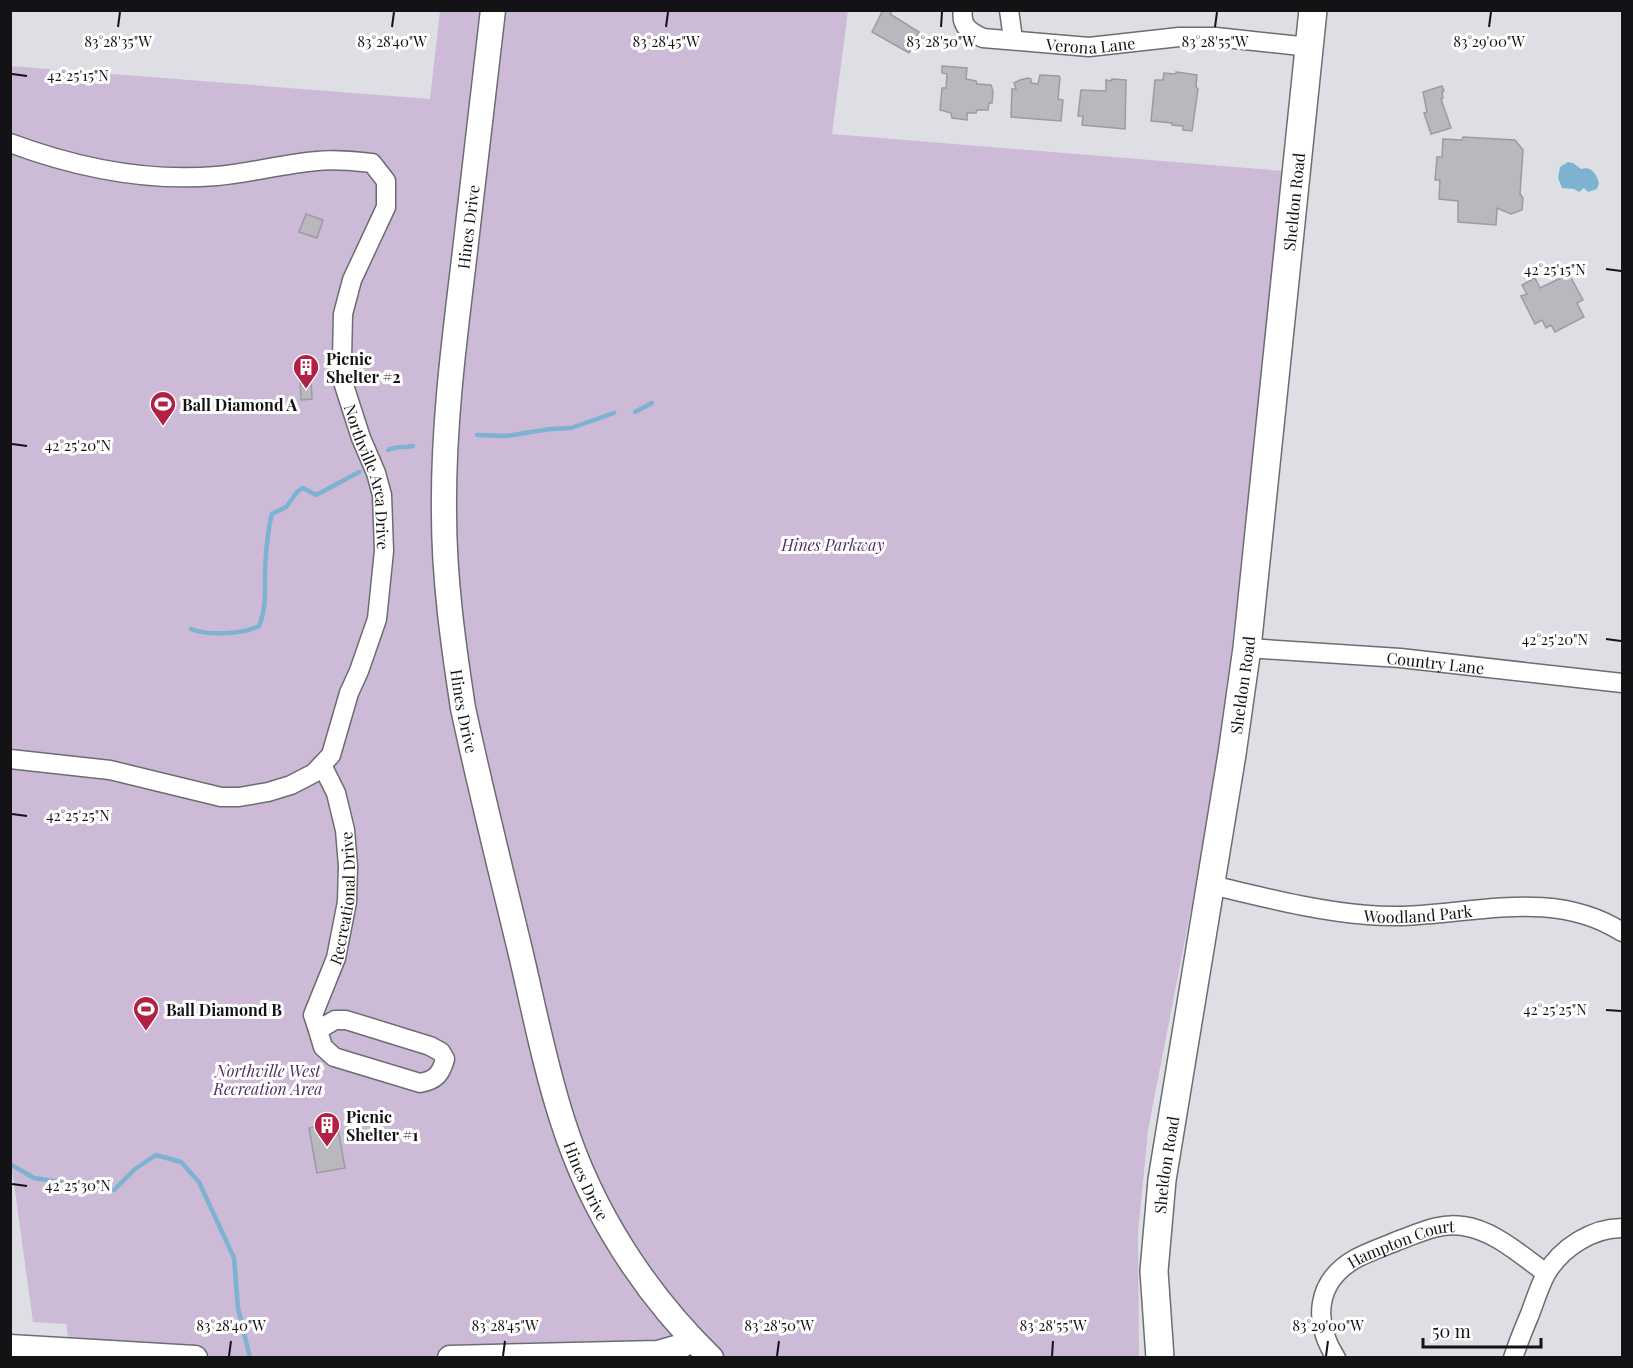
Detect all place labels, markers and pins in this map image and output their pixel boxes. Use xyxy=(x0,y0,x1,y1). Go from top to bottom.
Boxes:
place label: Picnic Shelter #2 xyxy=(326,348,401,387)
building icon: Picnic Shelter #2 xyxy=(291,352,321,390)
sports icon: Ball Diamond A xyxy=(148,389,178,427)
place label: Ball Diamond A xyxy=(182,394,298,415)
sports icon: Ball Diamond B xyxy=(131,994,161,1032)
place label: Ball Diamond B xyxy=(166,999,282,1020)
place label: Picnic Shelter #1 xyxy=(346,1106,418,1145)
building icon: Picnic Shelter #1 xyxy=(312,1110,342,1148)

